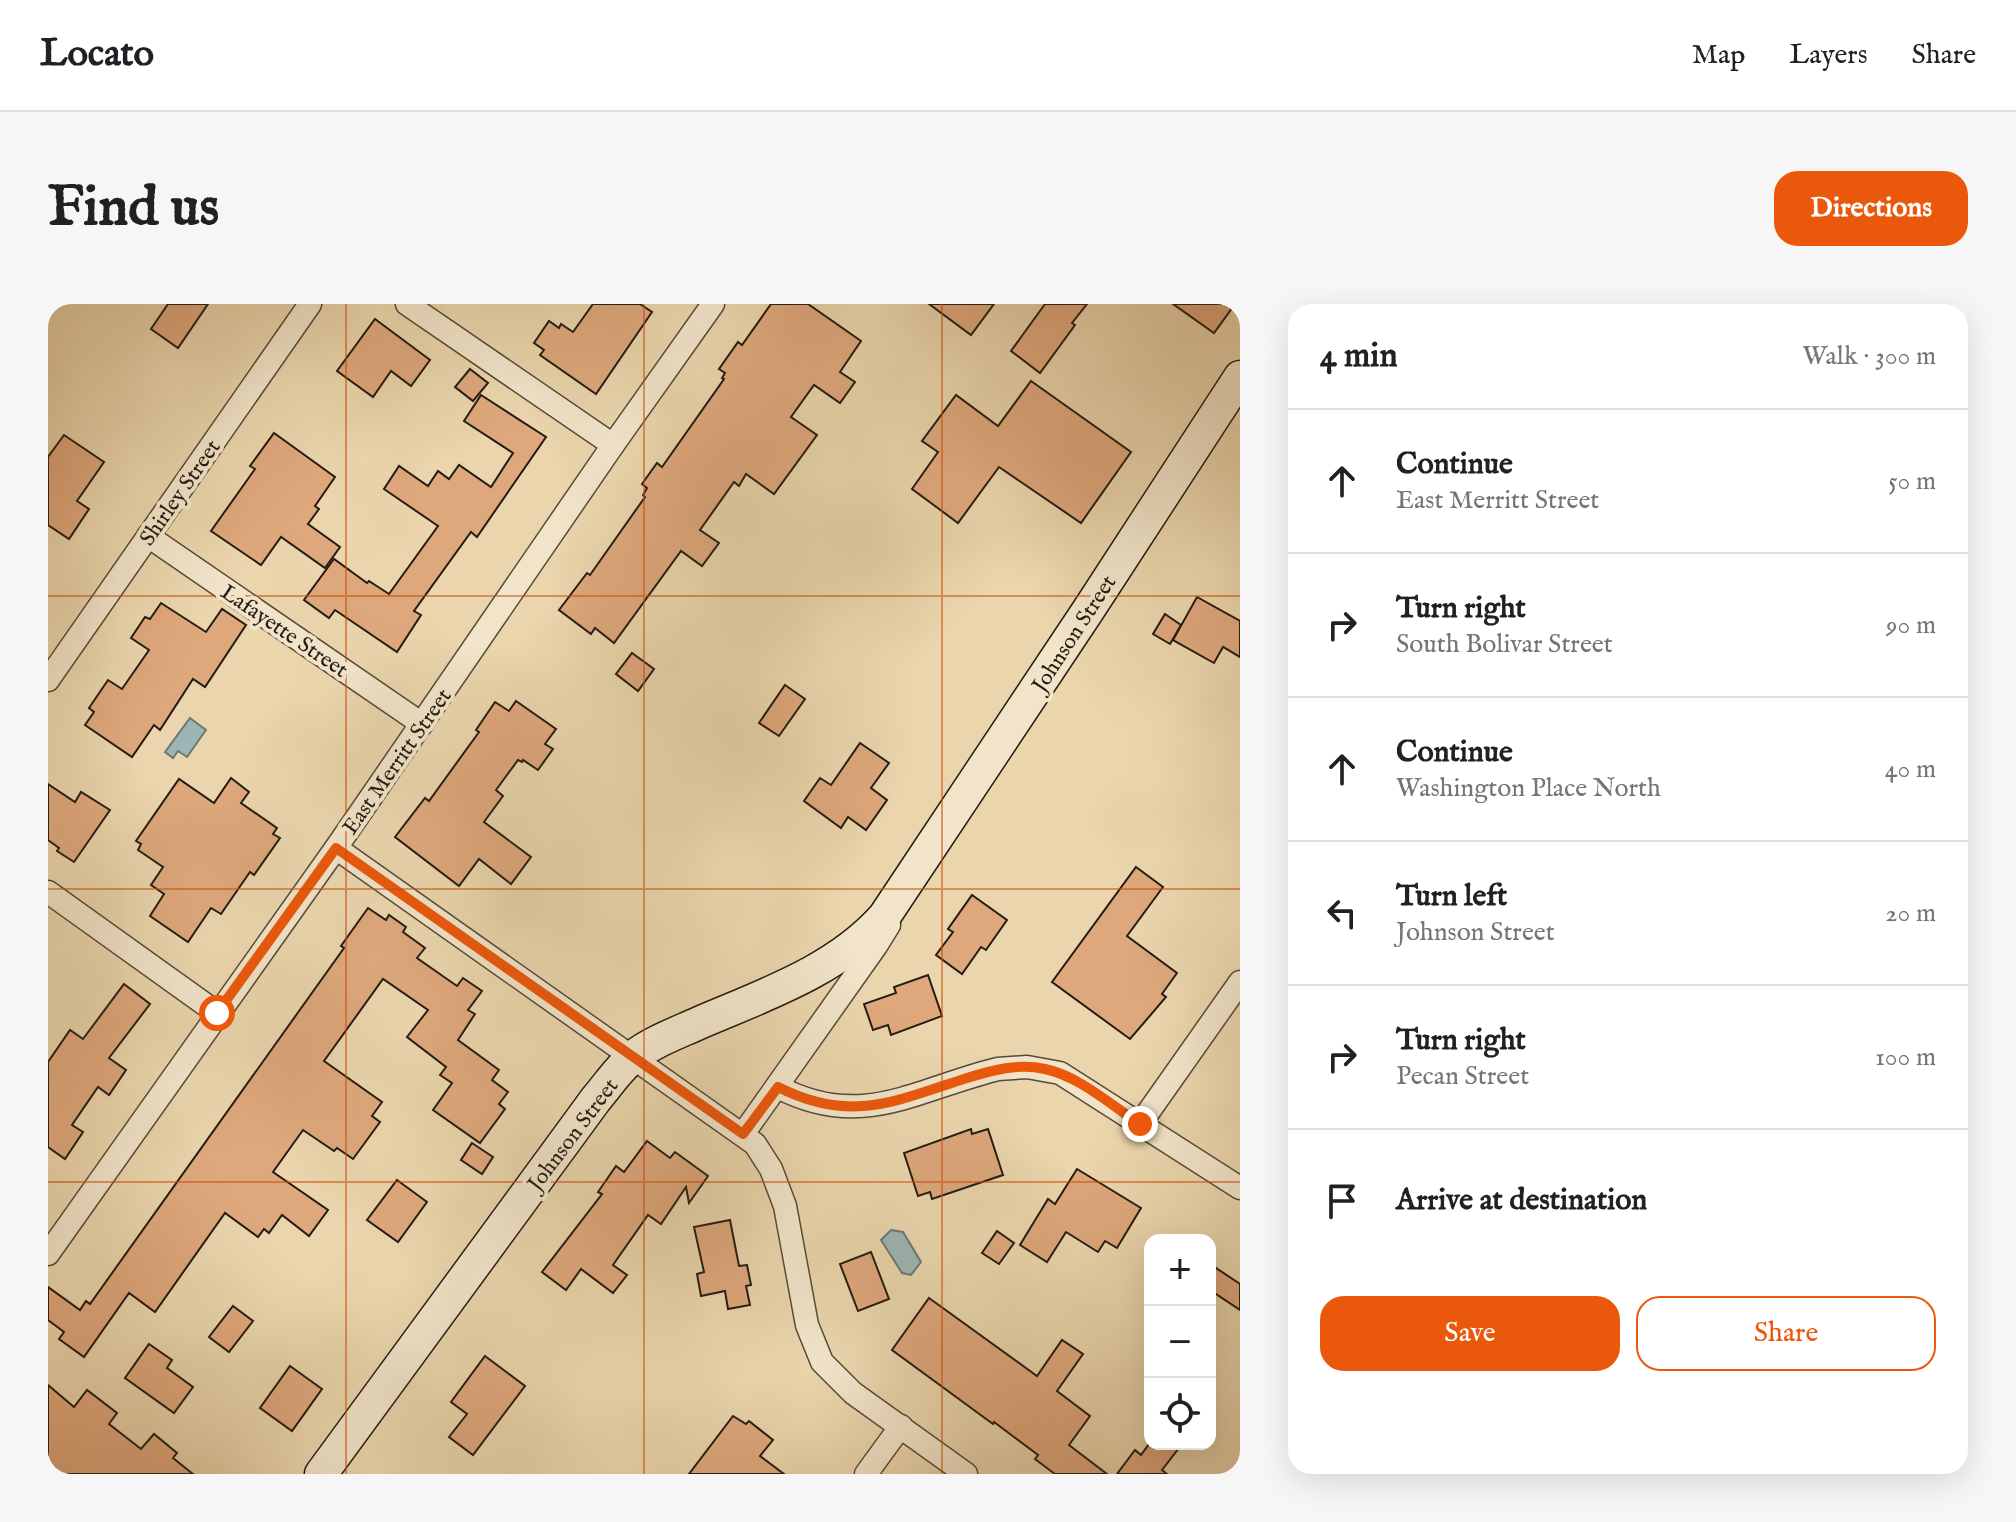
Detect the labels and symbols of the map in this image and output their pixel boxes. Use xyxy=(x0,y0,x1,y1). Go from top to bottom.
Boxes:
street label: Shirley Street xyxy=(134,434,228,552)
street label: Johnson Street xyxy=(1025,570,1123,701)
street label: Lafayette Street xyxy=(215,579,353,685)
street label: East Merritt Street xyxy=(337,683,459,841)
route start xyxy=(199,995,235,1031)
street label: Johnson Street xyxy=(520,1073,625,1200)
route end xyxy=(1122,1106,1158,1142)

